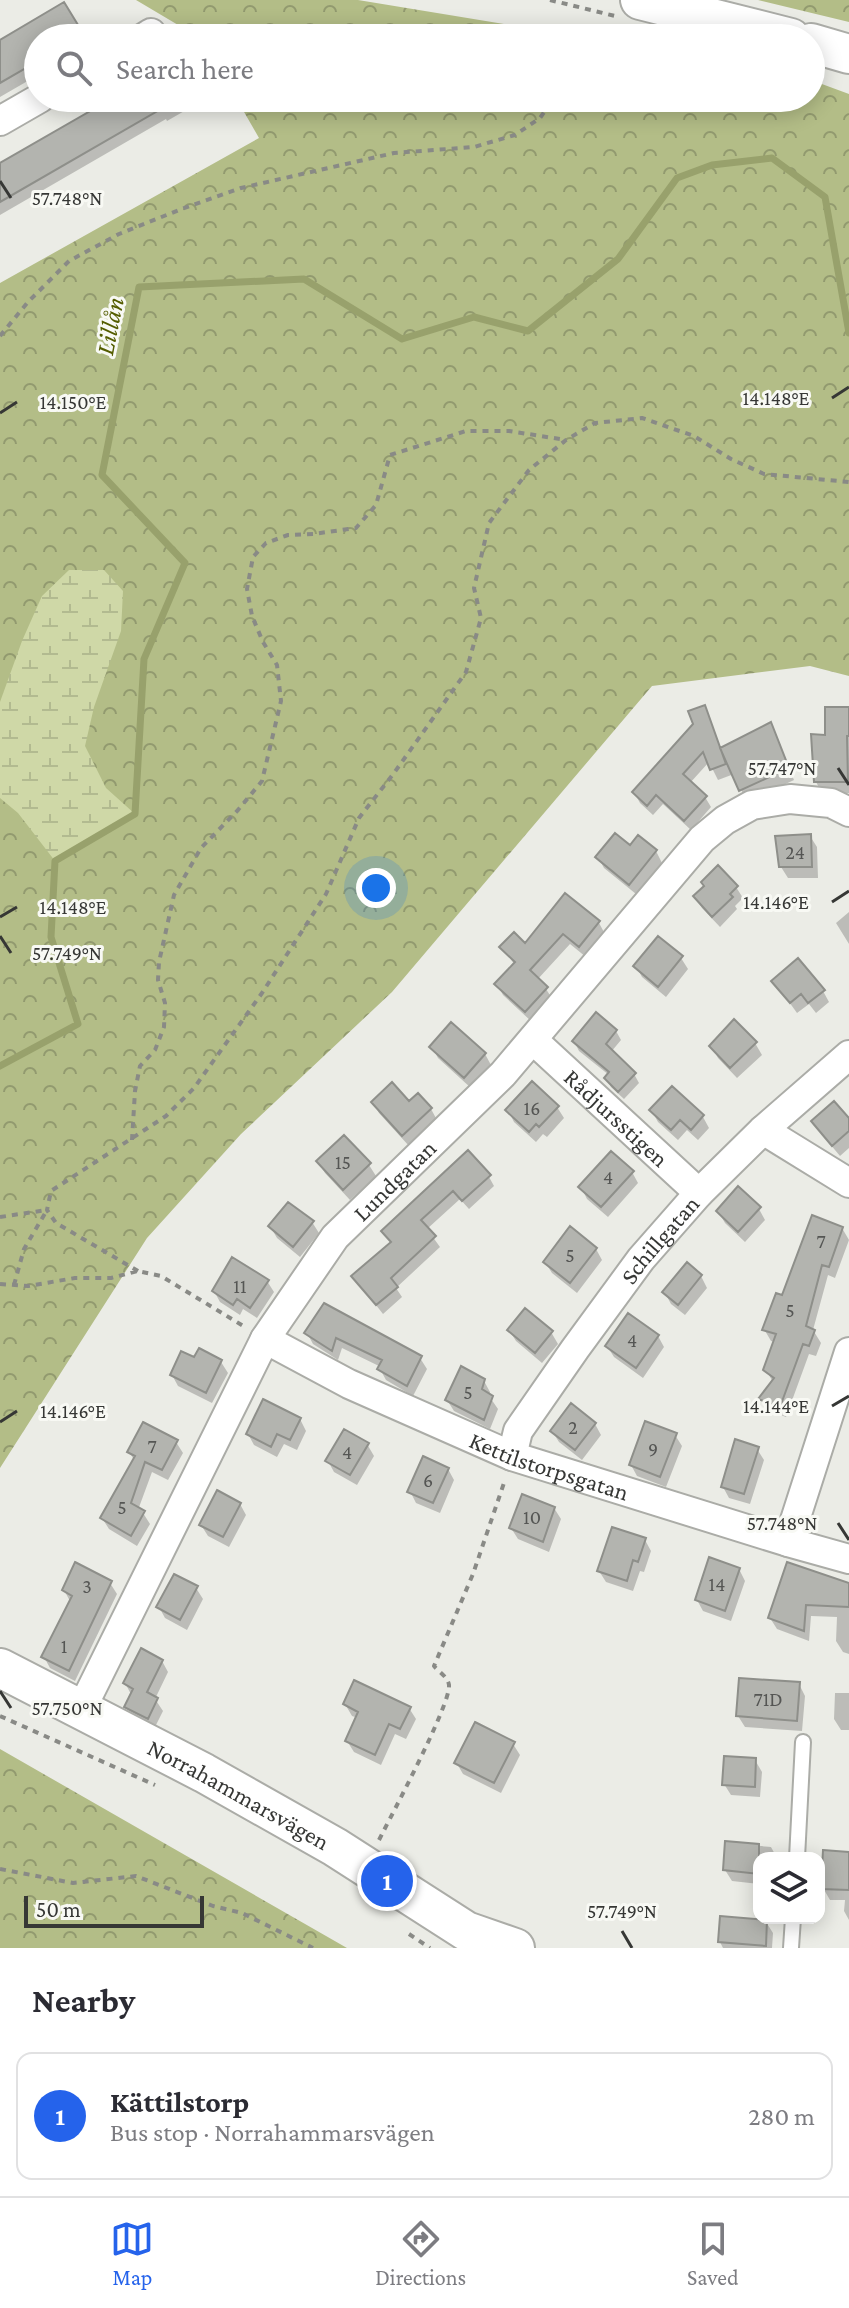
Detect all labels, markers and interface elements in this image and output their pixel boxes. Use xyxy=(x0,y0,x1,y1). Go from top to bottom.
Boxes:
search box xyxy=(24,24,825,112)
icon: search xyxy=(52,46,96,90)
text: Search here xyxy=(116,52,254,85)
text: 57.748°N xyxy=(32,187,102,209)
water label: Lillån xyxy=(90,295,130,357)
text: 14.148°E xyxy=(743,387,810,409)
text: 14.150°E xyxy=(40,391,107,413)
text: 57.747°N xyxy=(748,757,816,779)
house number: 24 xyxy=(785,841,805,863)
your location xyxy=(356,868,396,908)
text: 14.146°E xyxy=(743,891,809,913)
text: 14.148°E xyxy=(40,896,107,918)
text: 57.749°N xyxy=(32,942,102,964)
street label: Rådjursstigen xyxy=(559,1063,675,1172)
house number: 16 xyxy=(524,1097,540,1119)
street label: Lundgatan xyxy=(347,1134,441,1226)
house number: 15 xyxy=(335,1151,351,1173)
house number: 4 xyxy=(603,1166,613,1188)
street label: Schillgatan xyxy=(614,1190,704,1289)
house number: 7 xyxy=(816,1230,826,1252)
house number: 5 xyxy=(565,1244,575,1266)
house number: 11 xyxy=(233,1275,247,1297)
house number: 5 xyxy=(785,1299,795,1321)
house number: 4 xyxy=(627,1329,637,1351)
house number: 5 xyxy=(463,1381,473,1403)
text: 14.144°E xyxy=(743,1395,809,1417)
text: 14.146°E xyxy=(40,1400,106,1422)
house number: 2 xyxy=(568,1416,578,1438)
street label: Kettilstorpsgatan xyxy=(466,1426,632,1505)
house number: 7 xyxy=(147,1435,157,1457)
house number: 9 xyxy=(648,1438,658,1460)
house number: 4 xyxy=(342,1441,352,1463)
house number: 6 xyxy=(423,1469,433,1491)
house number: 5 xyxy=(117,1496,127,1518)
house number: 10 xyxy=(523,1506,541,1528)
text: 57.748°N xyxy=(747,1512,817,1534)
house number: 14 xyxy=(709,1573,725,1595)
house number: 3 xyxy=(82,1575,92,1597)
house number: 1 xyxy=(61,1635,67,1657)
house number: 71D xyxy=(753,1688,783,1710)
text: 57.750°N xyxy=(31,1697,103,1719)
street label: Norrahammarsvägen xyxy=(143,1733,335,1855)
pin: 1 xyxy=(361,1851,413,1911)
map controls xyxy=(753,1852,825,1924)
button: layers xyxy=(753,1852,825,1924)
scale bar xyxy=(24,1892,204,1928)
text: 50 m xyxy=(36,1897,81,1922)
text: 57.749°N xyxy=(587,1900,657,1922)
text: Nearby xyxy=(32,1982,135,2019)
text: Kättilstorp xyxy=(110,2085,249,2118)
text: 1 xyxy=(55,2102,65,2131)
text: 280 m xyxy=(748,2102,815,2131)
text: Bus stop · Norrahammarsvägen xyxy=(110,2118,435,2147)
tab: Map xyxy=(110,2217,154,2290)
tab: Directions xyxy=(375,2217,466,2290)
tab: Saved xyxy=(687,2217,739,2290)

